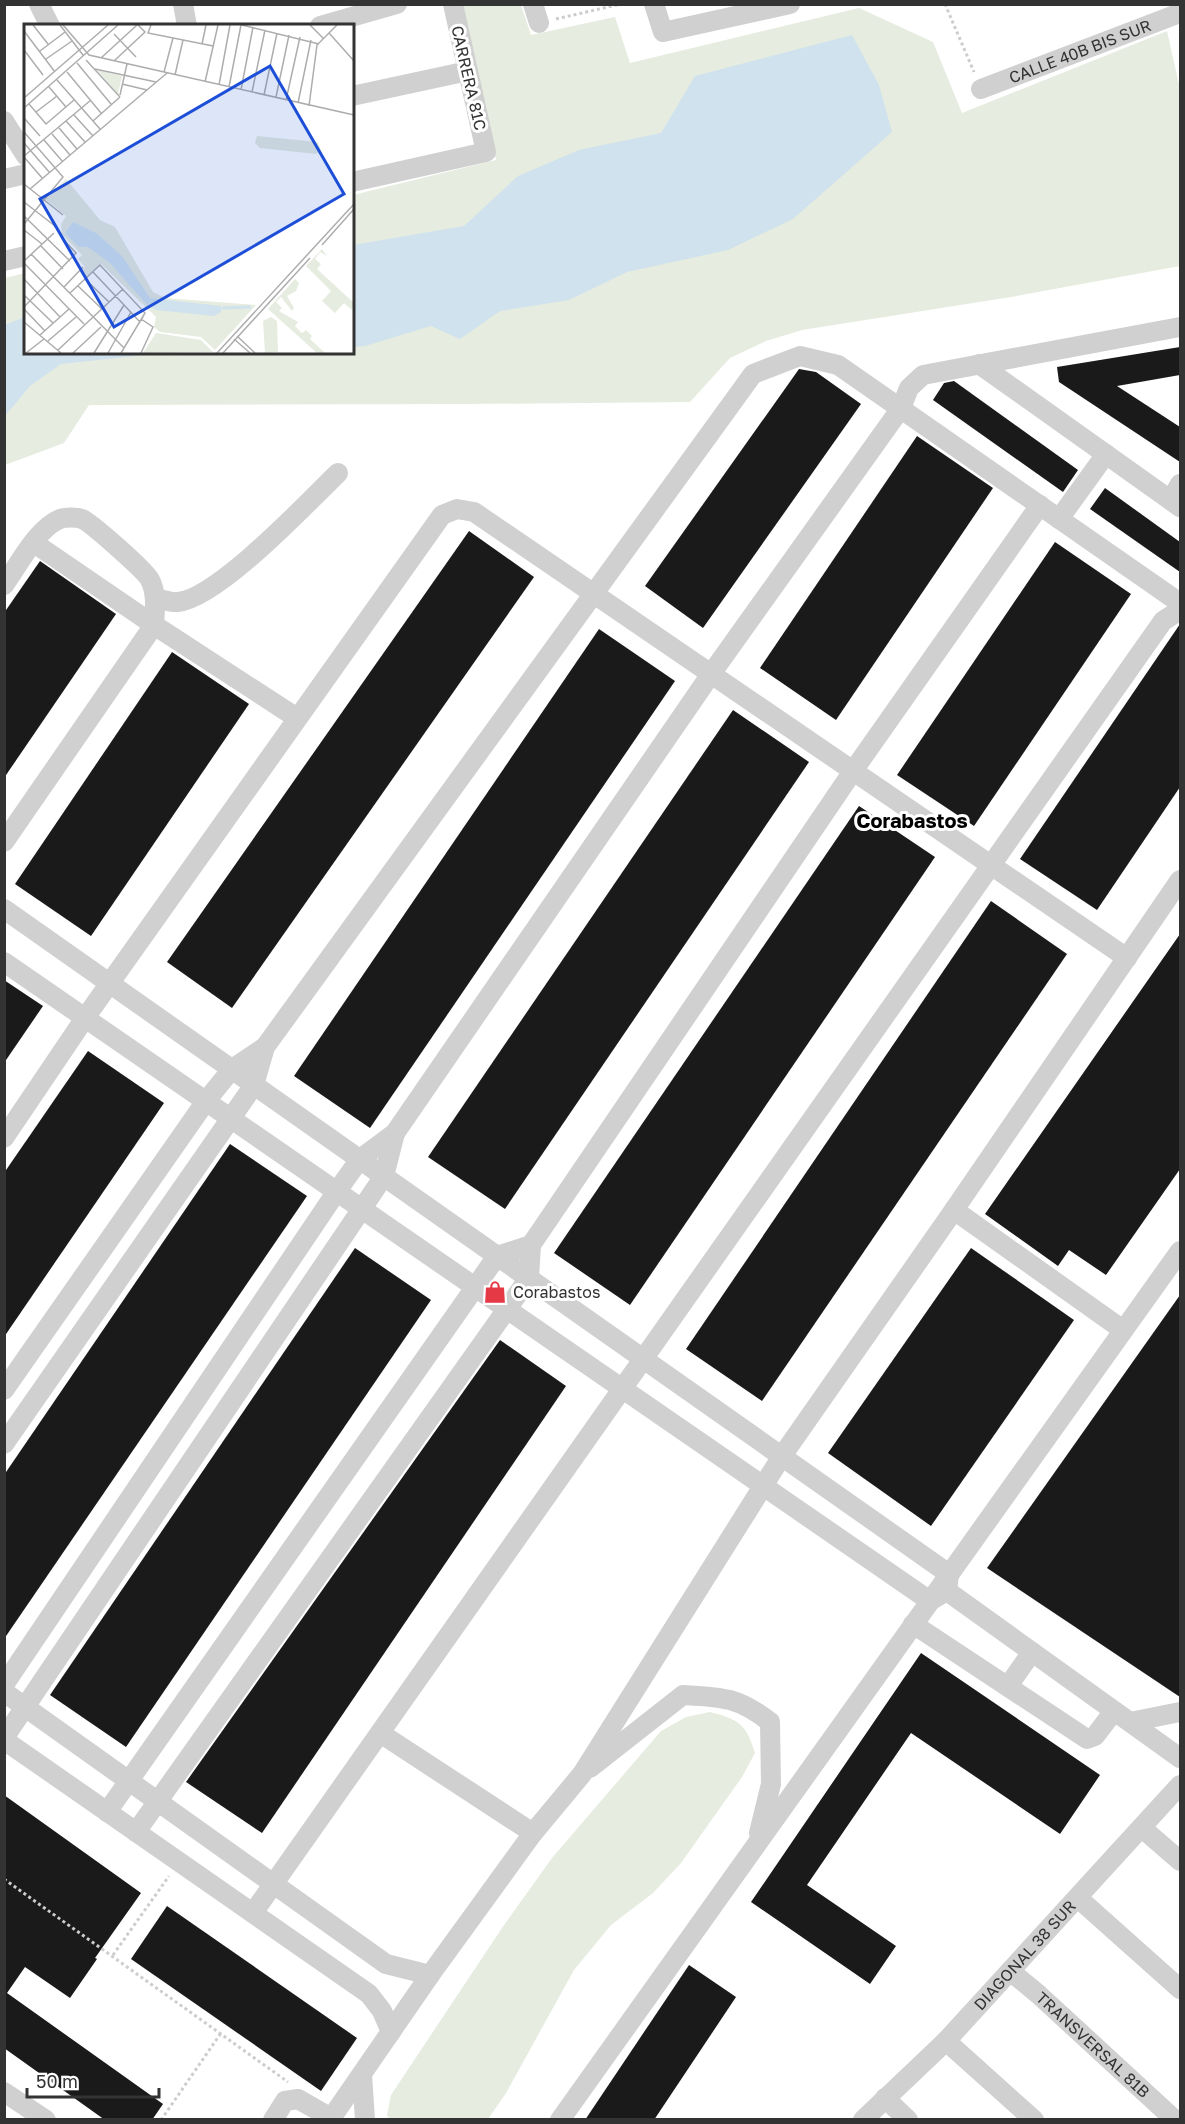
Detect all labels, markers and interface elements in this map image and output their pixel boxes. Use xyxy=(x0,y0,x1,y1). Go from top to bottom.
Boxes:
street label: CALLE 40B BIS SUR xyxy=(1006,15,1154,87)
inset map xyxy=(24,24,354,354)
street label: CARRERA 81C xyxy=(447,24,491,132)
district label: Corabastos xyxy=(856,808,968,832)
shop icon: Corabastos xyxy=(482,1279,508,1305)
place label: Corabastos xyxy=(513,1282,600,1302)
street label: DIAGONAL 38 SUR xyxy=(969,1896,1080,2014)
street label: TRANSVERSAL 81B xyxy=(1032,1987,1154,2102)
scale bar xyxy=(27,2061,159,2099)
text: 50 m xyxy=(36,2070,78,2092)

